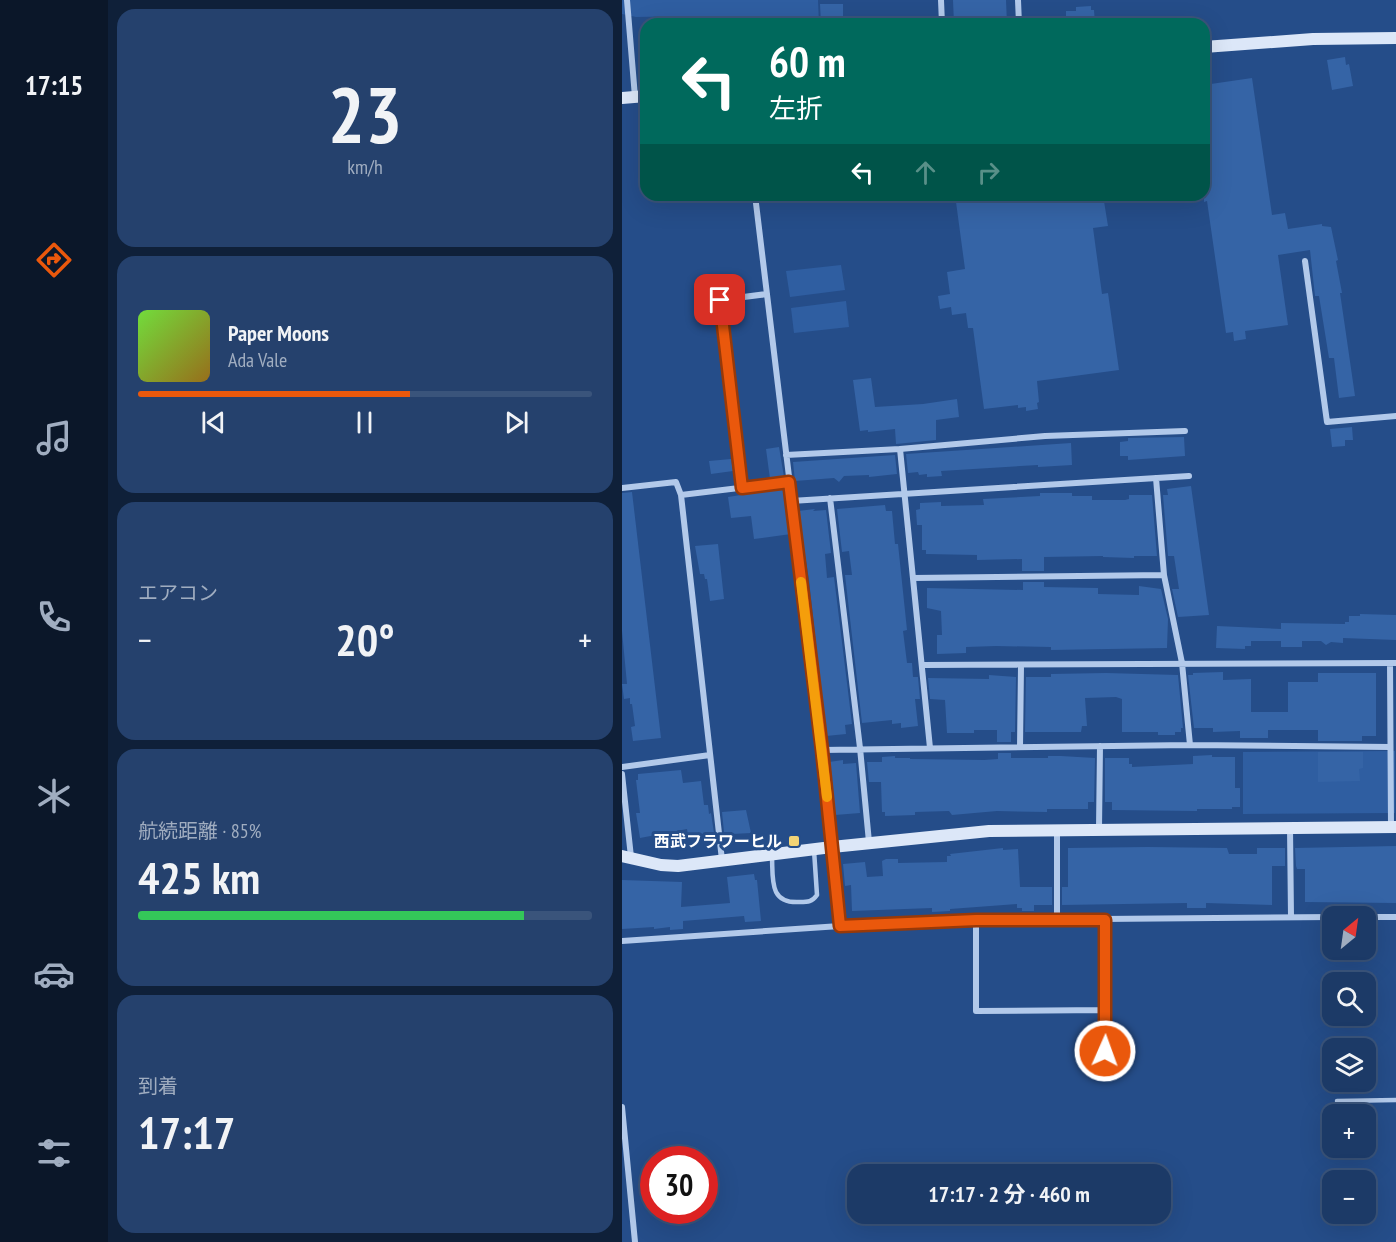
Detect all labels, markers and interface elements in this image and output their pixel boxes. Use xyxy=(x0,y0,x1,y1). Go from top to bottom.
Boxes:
text: 60 m xyxy=(769,34,846,89)
icon: left xyxy=(670,42,748,120)
text: 23 xyxy=(328,64,402,165)
text: 17:15 xyxy=(25,68,83,102)
text: 左折 xyxy=(769,91,823,125)
text: km/h xyxy=(347,154,383,180)
icon: left xyxy=(846,156,879,189)
icon: ahead xyxy=(909,156,942,189)
icon: right xyxy=(972,156,1005,189)
icon: directions xyxy=(33,239,75,281)
pin xyxy=(694,274,745,325)
icon: arrive xyxy=(703,283,736,316)
text: Paper Moons xyxy=(228,319,329,347)
text: Ada Vale xyxy=(228,347,287,373)
icon: previous xyxy=(197,406,230,439)
icon: pause xyxy=(348,406,381,439)
icon: next xyxy=(500,406,533,439)
icon: music xyxy=(33,417,75,459)
text: エアコン xyxy=(138,580,218,606)
icon: phone xyxy=(33,596,75,638)
text: 20° xyxy=(335,610,395,668)
text: − xyxy=(138,618,152,661)
text: + xyxy=(578,618,592,661)
icon: climate xyxy=(33,775,75,817)
text: 航続距離 · 85% xyxy=(138,818,261,844)
place label: 西武フラワーヒル xyxy=(654,831,782,851)
marker: 西武フラワーヒル xyxy=(787,834,801,848)
text: 425 km xyxy=(138,848,260,906)
north arrow xyxy=(1322,906,1376,960)
map controls xyxy=(1322,906,1376,1224)
icon: car xyxy=(33,953,75,995)
button: search xyxy=(1322,972,1376,1026)
position arrow xyxy=(1073,1019,1137,1083)
button: layers xyxy=(1322,1038,1376,1092)
text: 到着 xyxy=(138,1073,178,1099)
text: 17:17 xyxy=(138,1103,235,1161)
button: + xyxy=(1322,1104,1376,1158)
icon: filters xyxy=(33,1132,75,1174)
speed limit sign: 30 xyxy=(640,1146,718,1224)
button: − xyxy=(1322,1170,1376,1224)
text: 17:17 · 2 分 · 460 m xyxy=(928,1180,1090,1208)

